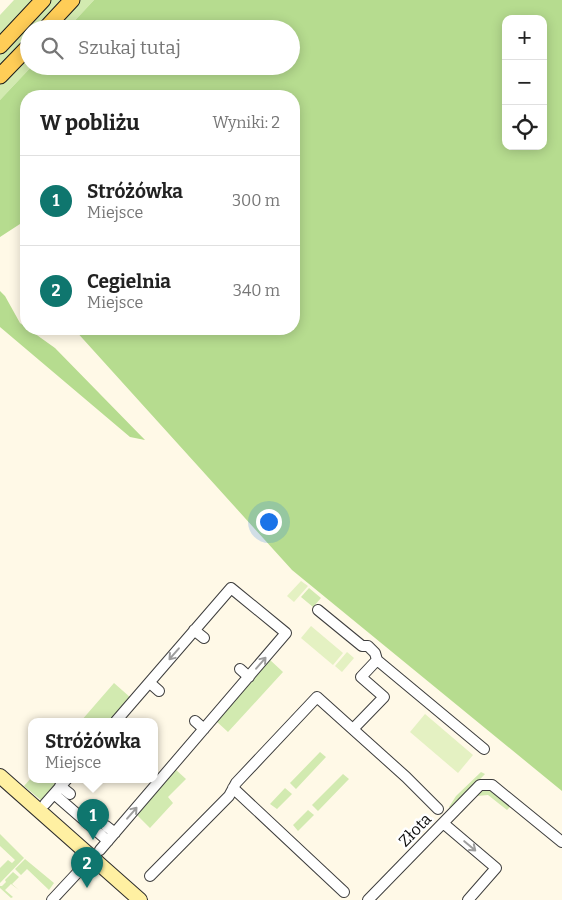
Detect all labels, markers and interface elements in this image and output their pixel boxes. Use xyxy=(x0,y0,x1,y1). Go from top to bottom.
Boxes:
map controls xyxy=(502,15,547,150)
button: + xyxy=(502,15,547,60)
search box xyxy=(20,20,300,75)
icon: search xyxy=(38,34,66,62)
text: Szukaj tutaj xyxy=(78,36,181,59)
button: − xyxy=(502,60,547,105)
button: locate xyxy=(502,105,547,150)
text: W pobliżu xyxy=(40,110,140,136)
text: Wyniki: 2 xyxy=(213,113,280,132)
text: Stróżówka xyxy=(87,180,183,203)
text: 1 xyxy=(53,191,59,210)
text: 300 m xyxy=(232,191,280,210)
text: Miejsce xyxy=(87,203,143,222)
text: Cegielnia xyxy=(87,270,171,293)
text: 2 xyxy=(51,281,61,300)
text: 340 m xyxy=(233,281,280,300)
text: Miejsce xyxy=(87,293,143,312)
your location xyxy=(256,509,282,535)
one-way arrow xyxy=(169,647,180,660)
one-way arrow xyxy=(255,657,266,670)
popup xyxy=(28,718,158,783)
text: Stróżówka xyxy=(45,730,141,753)
text: Miejsce xyxy=(45,753,101,772)
pin: 1 xyxy=(77,799,109,840)
one-way arrow xyxy=(126,807,137,820)
street label: Złota xyxy=(395,809,435,851)
one-way arrow xyxy=(463,840,476,851)
pin: 2 xyxy=(71,847,103,888)

